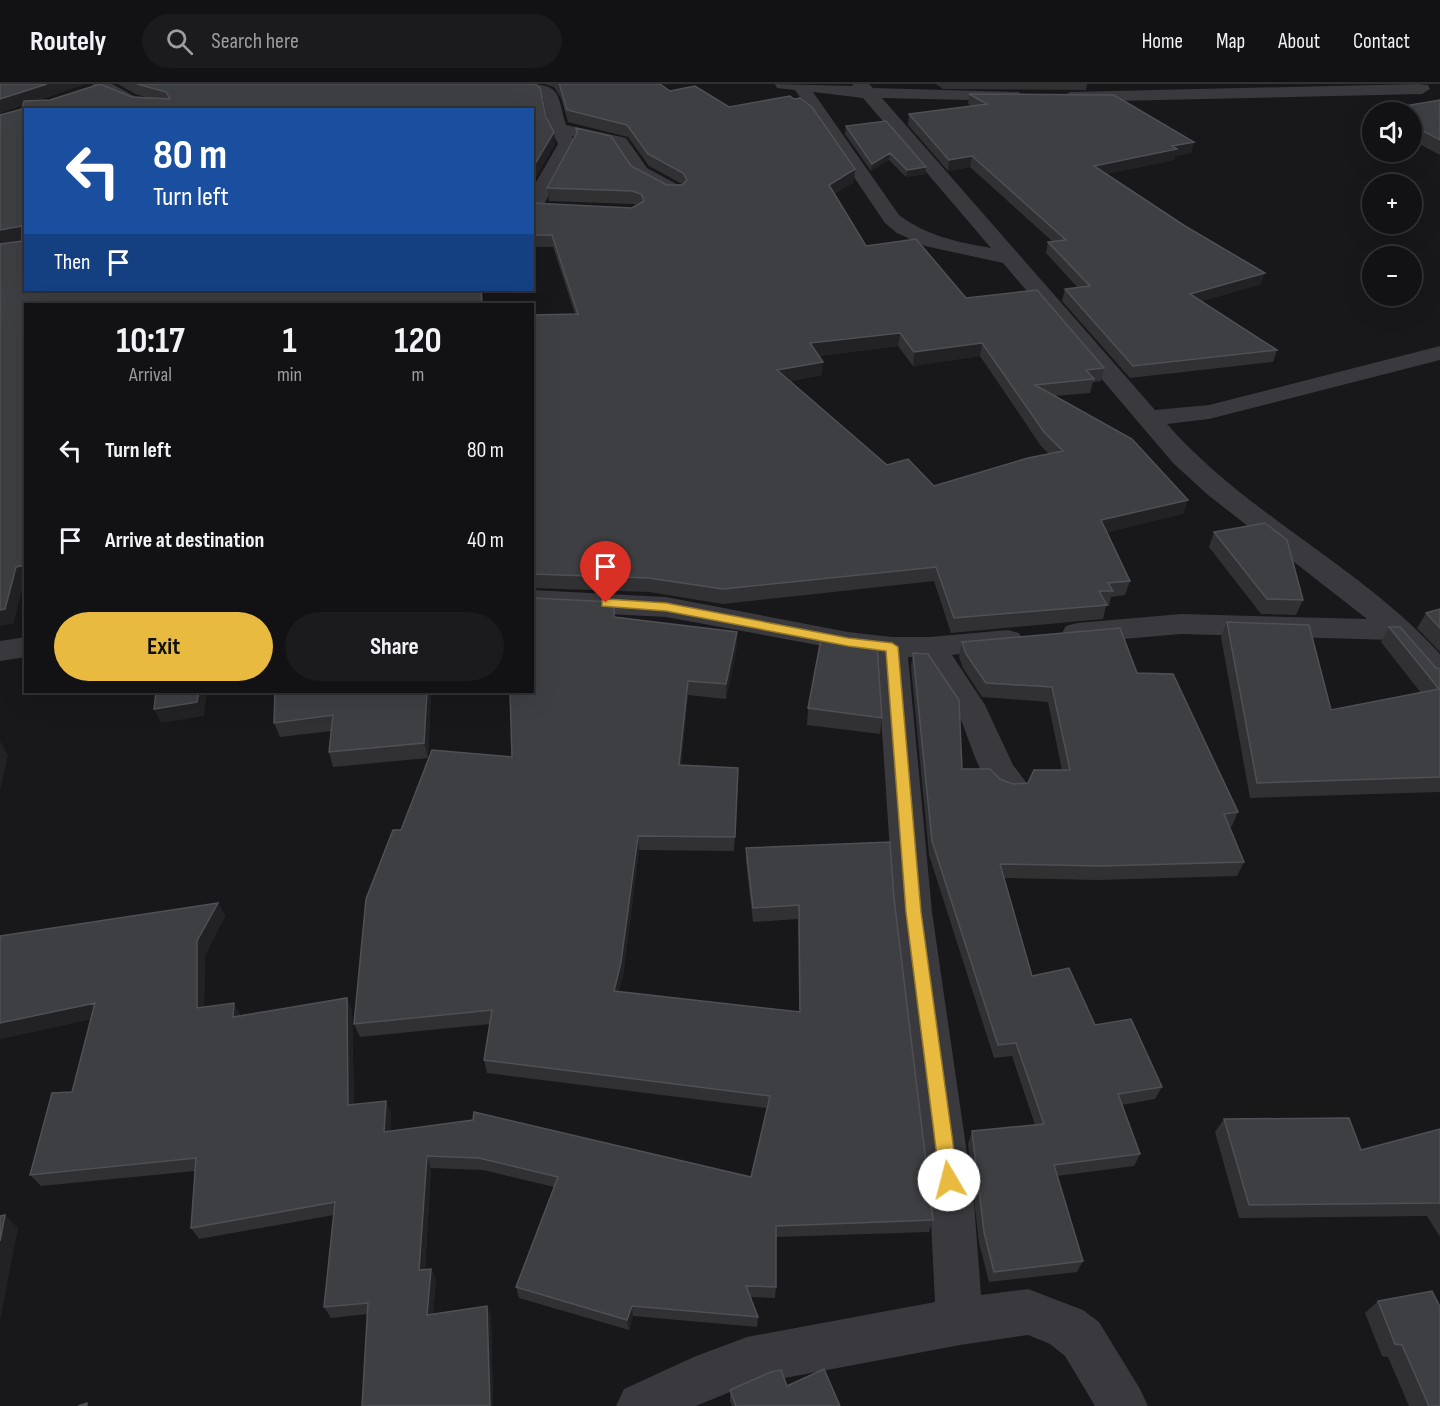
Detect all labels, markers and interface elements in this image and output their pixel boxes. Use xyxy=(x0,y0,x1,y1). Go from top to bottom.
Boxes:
search box xyxy=(142,14,562,68)
text: Routely xyxy=(30,25,106,58)
icon: search xyxy=(163,25,196,58)
text: Search here xyxy=(211,28,299,55)
text: Home xyxy=(1142,29,1183,54)
text: Map xyxy=(1216,29,1245,54)
text: About xyxy=(1278,29,1320,54)
text: Contact xyxy=(1353,29,1410,54)
map controls xyxy=(1362,102,1422,306)
button: sound xyxy=(1362,102,1422,162)
text: 80 m xyxy=(153,130,227,181)
icon: left xyxy=(54,132,132,210)
button: + xyxy=(1362,174,1422,234)
text: Turn left xyxy=(153,181,229,213)
icon: arrive xyxy=(102,246,135,279)
button: − xyxy=(1362,246,1422,306)
text: Then xyxy=(54,249,90,276)
text: 10:17 xyxy=(116,320,185,363)
text: 1 xyxy=(282,320,297,363)
text: 120 xyxy=(394,320,442,363)
text: Arrival xyxy=(129,363,172,387)
text: min xyxy=(277,363,302,387)
text: m xyxy=(412,363,424,387)
icon: left xyxy=(54,434,87,467)
text: Turn left xyxy=(105,437,171,464)
text: 80 m xyxy=(467,437,504,464)
icon: arrive xyxy=(54,524,87,557)
text: Arrive at destination xyxy=(105,527,264,554)
text: 40 m xyxy=(467,527,504,554)
pin xyxy=(580,541,631,603)
icon: arrive xyxy=(589,550,622,583)
button: Exit xyxy=(54,612,273,681)
button: Share xyxy=(285,612,504,681)
position arrow xyxy=(917,1148,981,1212)

